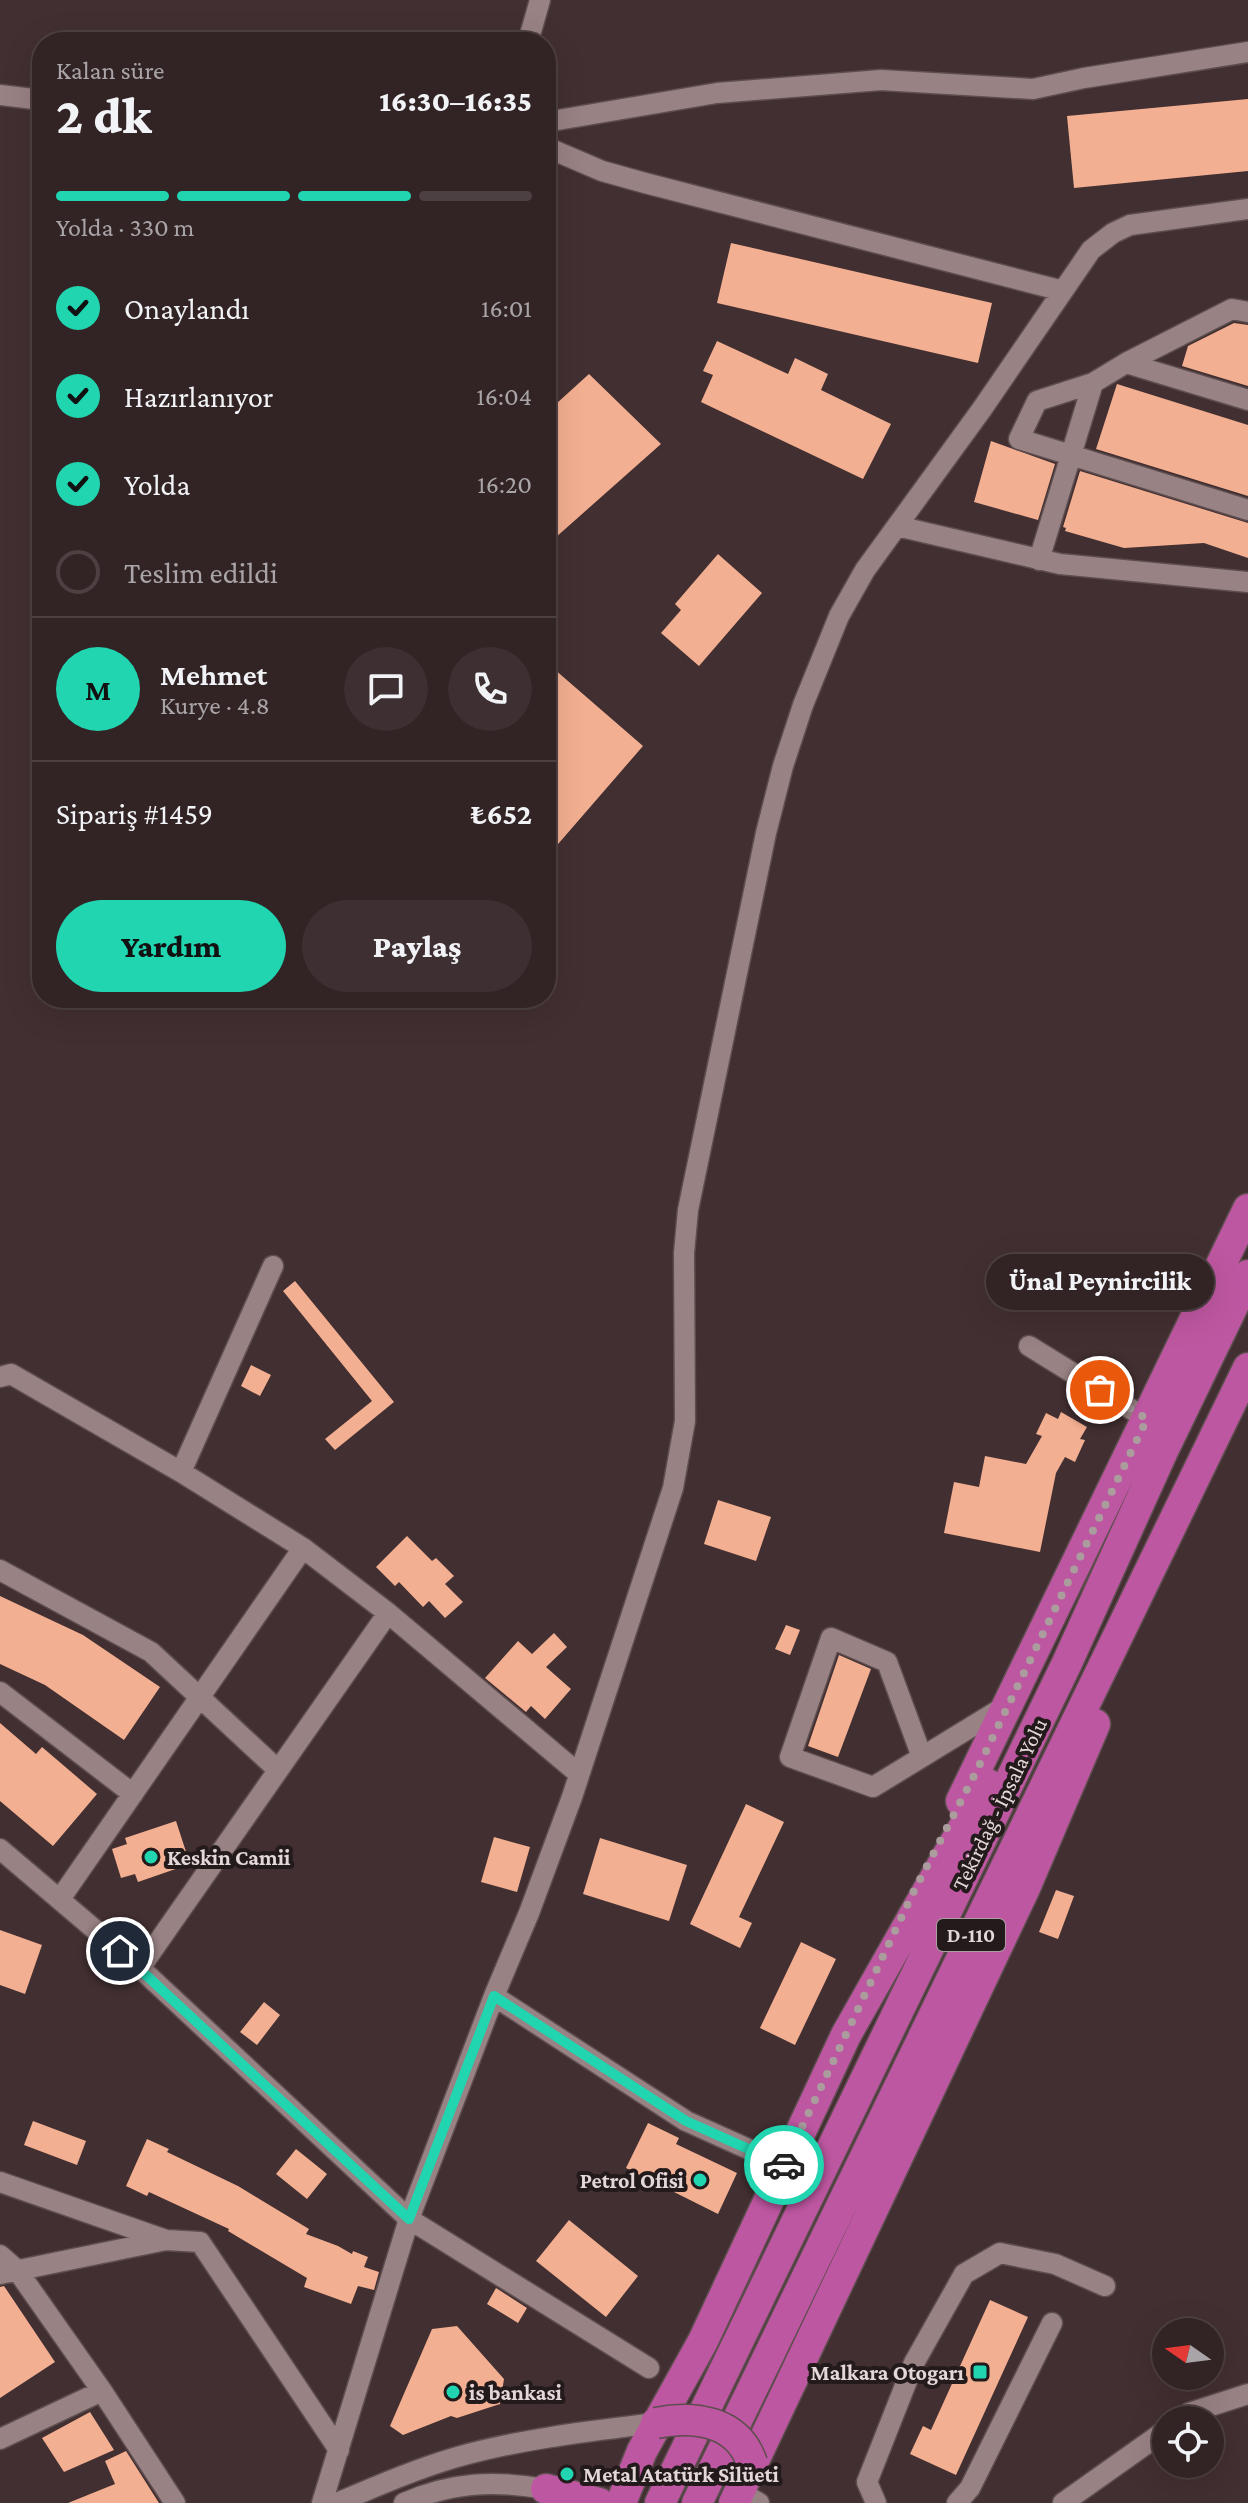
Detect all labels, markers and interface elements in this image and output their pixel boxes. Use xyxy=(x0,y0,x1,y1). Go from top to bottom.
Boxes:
text: Kalan süre xyxy=(56,56,165,85)
text: 16:30–16:35 xyxy=(379,84,532,117)
text: 2 dk xyxy=(56,86,152,144)
text: Yolda · 330 m xyxy=(56,213,194,242)
icon: check xyxy=(56,286,100,330)
text: Onaylandı xyxy=(124,292,249,325)
text: 16:01 xyxy=(481,294,532,323)
icon: check xyxy=(56,374,100,418)
text: Hazırlanıyor xyxy=(124,380,273,413)
text: 16:04 xyxy=(476,382,532,411)
icon: check xyxy=(56,462,100,506)
text: Yolda xyxy=(124,468,190,501)
text: 16:20 xyxy=(477,470,532,499)
text: Teslim edildi xyxy=(124,556,278,589)
button: chat xyxy=(344,647,428,731)
button: phone xyxy=(448,647,532,731)
text: Mehmet xyxy=(160,658,267,691)
text: M xyxy=(85,673,111,706)
text: Kurye · 4.8 xyxy=(160,691,270,720)
text: Sipariş #1459 xyxy=(56,797,213,830)
text: ₺652 xyxy=(471,797,532,830)
button: Yardım xyxy=(56,900,286,992)
button: Paylaş xyxy=(302,900,532,992)
callout: Ünal Peynircilik xyxy=(986,1254,1214,1310)
text: Ünal Peynircilik xyxy=(1009,1267,1191,1296)
pin xyxy=(1066,1356,1134,1424)
icon: bag xyxy=(1078,1368,1122,1412)
street label: Tekirdağ - İpsala Yolu xyxy=(947,1714,1052,1894)
place label: Keskin Camii xyxy=(167,1845,291,1870)
marker: Keskin Camii xyxy=(142,1848,160,1866)
pin xyxy=(86,1917,154,1985)
road number: D-110 xyxy=(937,1919,1005,1951)
icon: home xyxy=(98,1929,142,1973)
courier xyxy=(744,2125,824,2205)
icon: car xyxy=(762,2143,806,2187)
place label: Petrol Ofisi xyxy=(580,2168,685,2193)
marker: Petrol Ofisi xyxy=(691,2171,709,2189)
north arrow xyxy=(1152,2318,1224,2390)
map controls xyxy=(1152,2318,1224,2478)
place label: Malkara Otogarı xyxy=(811,2360,965,2385)
marker: Malkara Otogarı xyxy=(971,2363,989,2381)
place label: is bankasi xyxy=(469,2380,562,2405)
marker: is bankasi xyxy=(444,2383,462,2401)
button: locate xyxy=(1152,2406,1224,2478)
place label: Metal Atatürk Silüeti xyxy=(583,2462,780,2487)
marker: Metal Atatürk Silüeti xyxy=(558,2465,576,2483)

